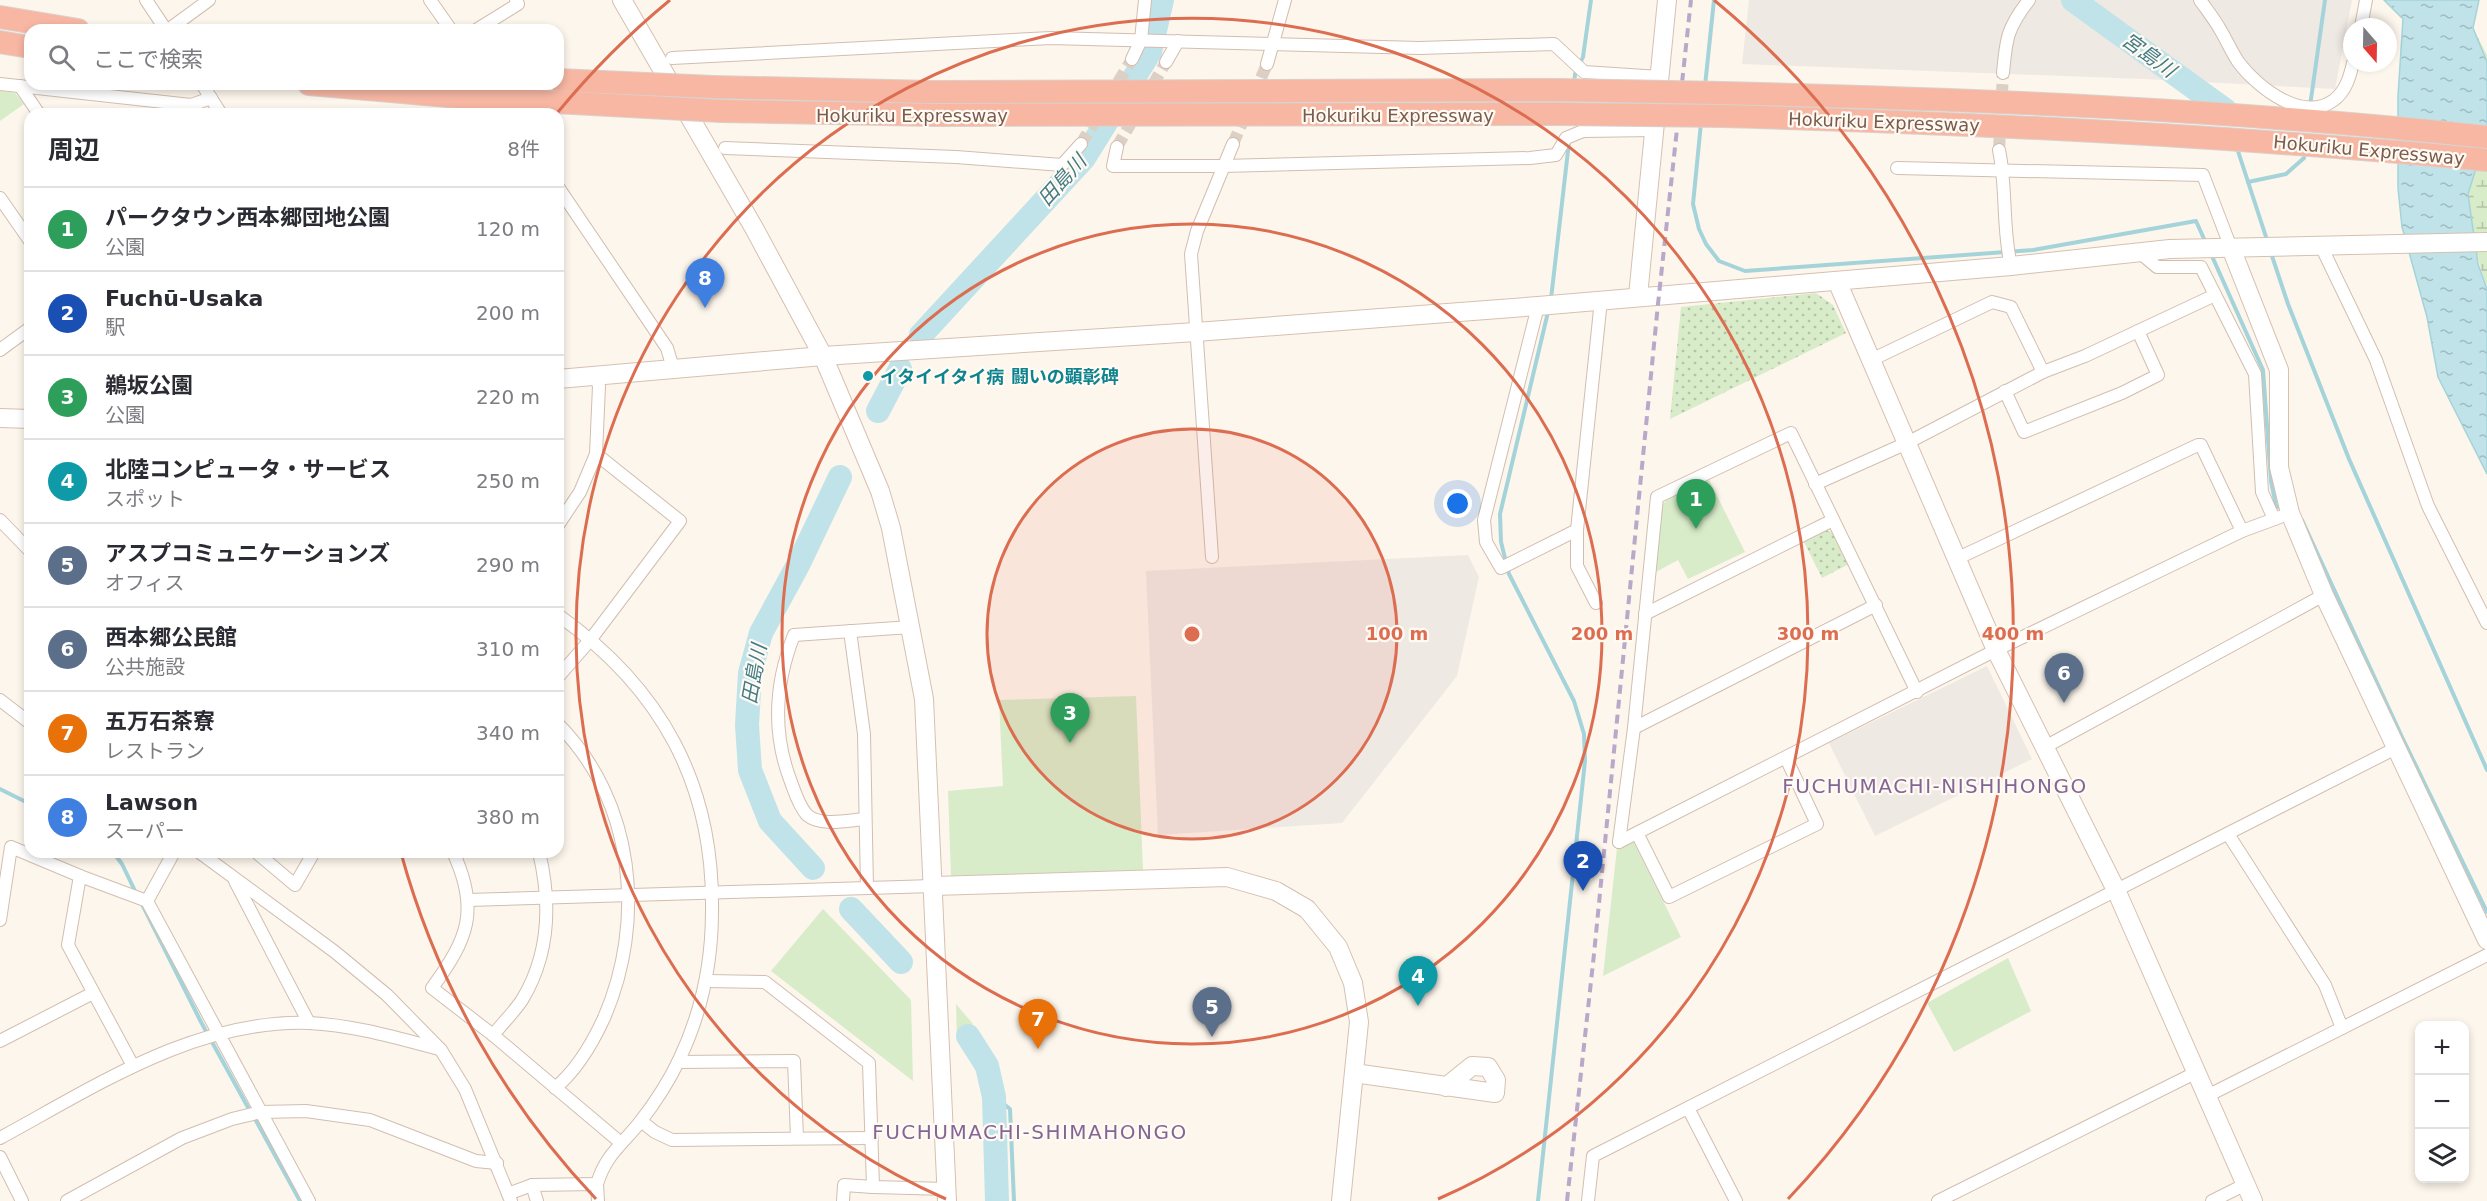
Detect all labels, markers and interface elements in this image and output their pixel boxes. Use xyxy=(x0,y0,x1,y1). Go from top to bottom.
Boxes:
north arrow xyxy=(2343,18,2397,72)
search box xyxy=(24,24,564,90)
water label: 宮島川 xyxy=(2118,28,2182,84)
icon: search xyxy=(45,41,78,74)
text: ここで検索 xyxy=(93,47,203,72)
street label: Hokuriku Expressway xyxy=(816,105,1008,126)
street label: Hokuriku Expressway xyxy=(1302,105,1494,126)
street label: Hokuriku Expressway xyxy=(1788,108,1981,136)
street label: Hokuriku Expressway xyxy=(2272,131,2466,169)
text: 周辺 xyxy=(48,135,100,165)
text: 8件 xyxy=(507,137,540,161)
water label: 田島川 xyxy=(1033,148,1092,210)
text: パークタウン西本郷団地公園 xyxy=(105,205,390,230)
text: 1 xyxy=(61,217,74,241)
text: 120 m xyxy=(476,217,540,241)
text: 公園 xyxy=(105,235,145,259)
pin: 8 xyxy=(686,258,724,308)
text: Fuchū-Usaka xyxy=(105,286,263,311)
text: 2 xyxy=(61,301,74,325)
text: 200 m xyxy=(476,301,540,325)
text: 駅 xyxy=(105,315,125,339)
place label: イタイイタイ病 闘いの顕彰碑 xyxy=(880,366,1119,387)
marker: イタイイタイ病 闘いの顕彰碑 xyxy=(861,369,875,383)
text: 鵜坂公園 xyxy=(105,373,193,398)
text: 3 xyxy=(61,385,74,409)
text: 220 m xyxy=(476,385,540,409)
text: 公園 xyxy=(105,403,145,427)
text: 北陸コンピュータ・サービス xyxy=(105,457,391,482)
text: 4 xyxy=(61,469,74,493)
text: 250 m xyxy=(476,469,540,493)
pin: 1 xyxy=(1676,480,1716,529)
text: スポット xyxy=(105,487,185,511)
your location xyxy=(1443,489,1472,518)
text: アスプコミュニケーションズ xyxy=(105,541,390,566)
text: 5 xyxy=(61,553,74,577)
text: 290 m xyxy=(476,553,540,577)
text: オフィス xyxy=(105,571,185,595)
text: 100 m xyxy=(1366,623,1428,644)
text: 200 m xyxy=(1571,623,1633,644)
text: 300 m xyxy=(1777,623,1839,644)
text: 400 m xyxy=(1982,623,2044,644)
centre of rings xyxy=(1182,624,1202,644)
text: 西本郷公民館 xyxy=(105,625,237,650)
text: 6 xyxy=(61,637,74,661)
text: 310 m xyxy=(476,637,540,661)
water label: 田島川 xyxy=(737,640,771,706)
pin: 6 xyxy=(2044,654,2084,703)
text: 公共施設 xyxy=(105,655,185,679)
pin: 3 xyxy=(1050,694,1090,743)
text: 五万石茶寮 xyxy=(105,709,215,734)
text: 7 xyxy=(61,721,74,745)
text: 340 m xyxy=(476,721,540,745)
text: レストラン xyxy=(105,739,205,763)
district label: FUCHUMACHI-NISHIHONGO xyxy=(1782,774,2088,798)
text: Lawson xyxy=(105,790,198,815)
text: 8 xyxy=(61,805,74,829)
text: 380 m xyxy=(476,805,540,829)
text: スーパー xyxy=(105,819,185,843)
pin: 2 xyxy=(1564,842,1602,891)
pin: 4 xyxy=(1398,956,1438,1006)
pin: 5 xyxy=(1192,988,1232,1037)
pin: 7 xyxy=(1018,1000,1058,1049)
map controls xyxy=(2415,1021,2469,1183)
button: + xyxy=(2415,1021,2469,1075)
button: − xyxy=(2415,1075,2469,1129)
district label: FUCHUMACHI-SHIMAHONGO xyxy=(872,1120,1188,1144)
button: layers xyxy=(2415,1129,2469,1183)

